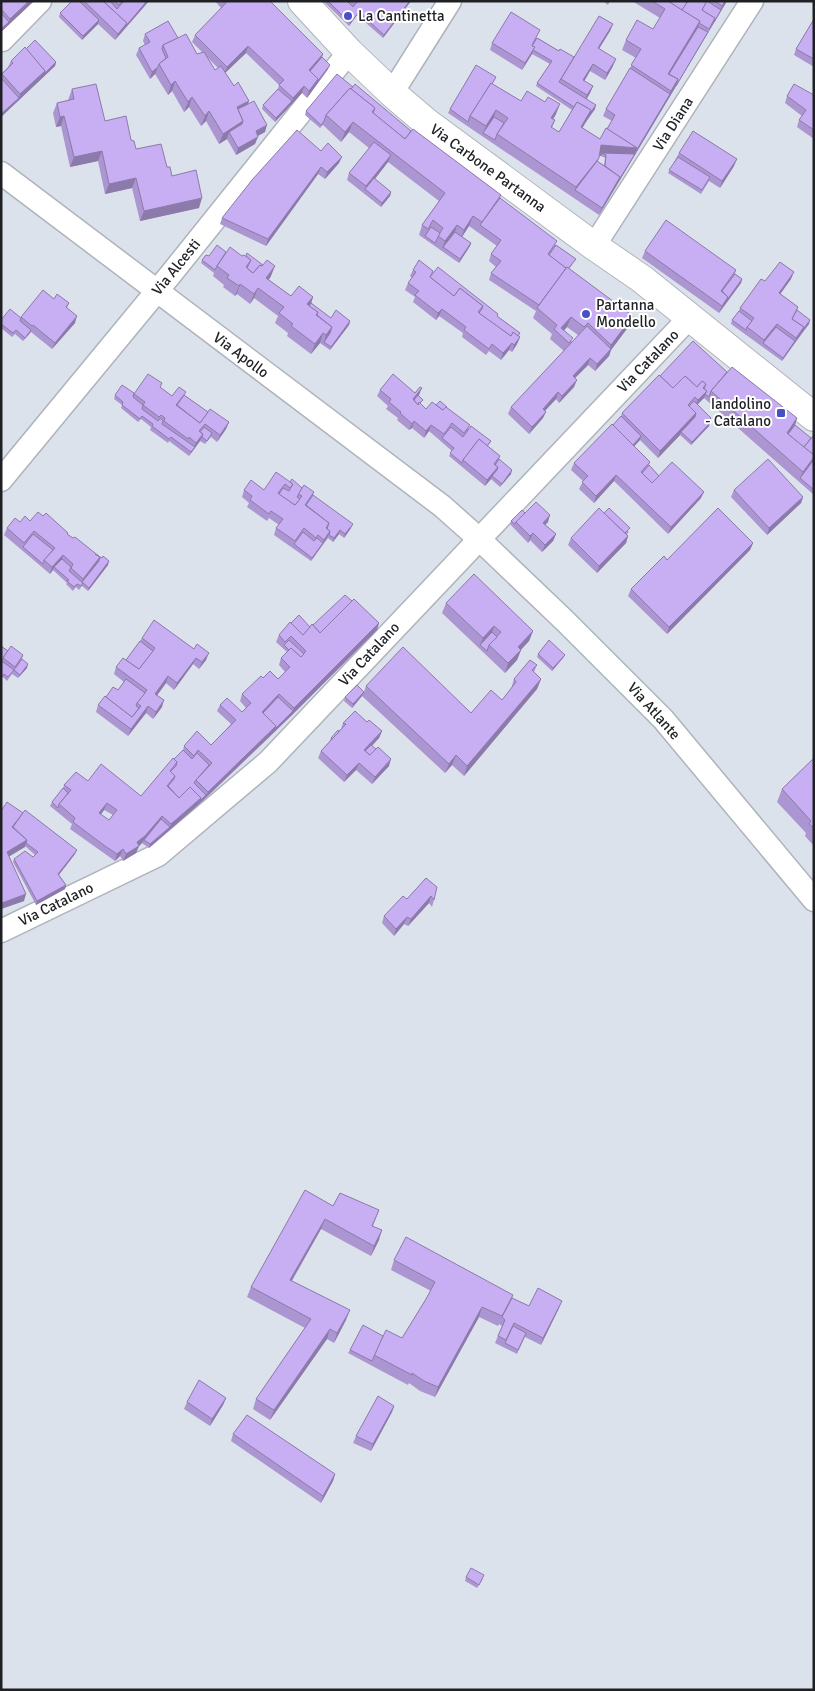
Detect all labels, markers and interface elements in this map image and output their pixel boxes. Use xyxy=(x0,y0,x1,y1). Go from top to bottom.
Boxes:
place label: La Cantinetta xyxy=(358,7,445,25)
marker: La Cantinetta xyxy=(342,10,354,22)
street label: Via Diana xyxy=(649,94,697,154)
street label: Via Carbone Partanna xyxy=(427,120,549,216)
street label: Via Alcesti xyxy=(148,235,204,299)
place label: Partanna Mondello xyxy=(596,296,656,331)
marker: Partanna Mondello xyxy=(580,308,592,320)
street label: Via Catalano xyxy=(613,326,683,396)
street label: Via Apollo xyxy=(210,328,272,382)
place label: Iandolino - Catalano xyxy=(705,395,771,430)
marker: Iandolino - Catalano xyxy=(775,407,787,419)
street label: Via Catalano xyxy=(335,618,403,690)
street label: Via Atlante xyxy=(624,679,684,743)
street label: Via Catalano xyxy=(16,878,96,930)

